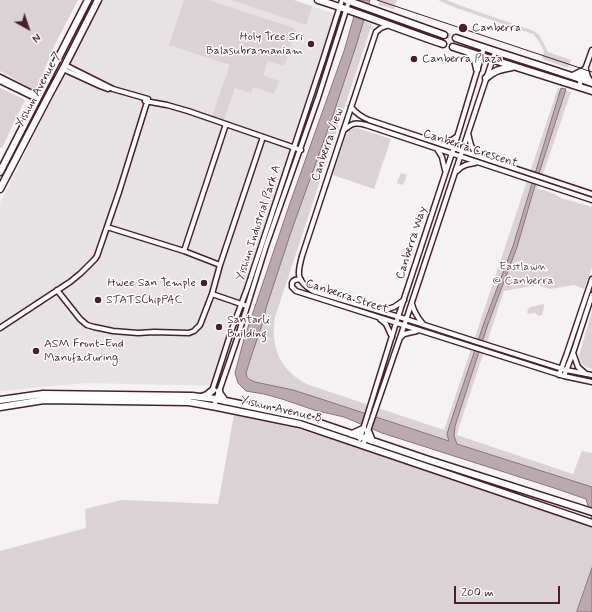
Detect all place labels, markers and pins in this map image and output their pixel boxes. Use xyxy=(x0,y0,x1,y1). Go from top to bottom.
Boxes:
place label: Canberra xyxy=(472,21,521,35)
marker: Canberra xyxy=(457,22,469,34)
place label: Holy Tree Sri Balasubramaniam xyxy=(206,30,303,58)
marker: Holy Tree Sri Balasubramaniam xyxy=(306,39,316,49)
place label: Canberra Plaza xyxy=(422,52,503,66)
marker: Canberra Plaza xyxy=(409,54,419,64)
place label: Hwee San Temple xyxy=(108,276,196,290)
marker: Hwee San Temple xyxy=(199,278,209,288)
place label: STATSChipPAC xyxy=(106,293,182,307)
marker: STATSChipPAC xyxy=(93,295,103,305)
place label: Santarli Building xyxy=(227,313,270,341)
marker: Santarli Building xyxy=(214,322,224,332)
place label: ASM Front-End Manufacturing xyxy=(44,337,124,365)
marker: ASM Front-End Manufacturing xyxy=(31,346,41,356)

